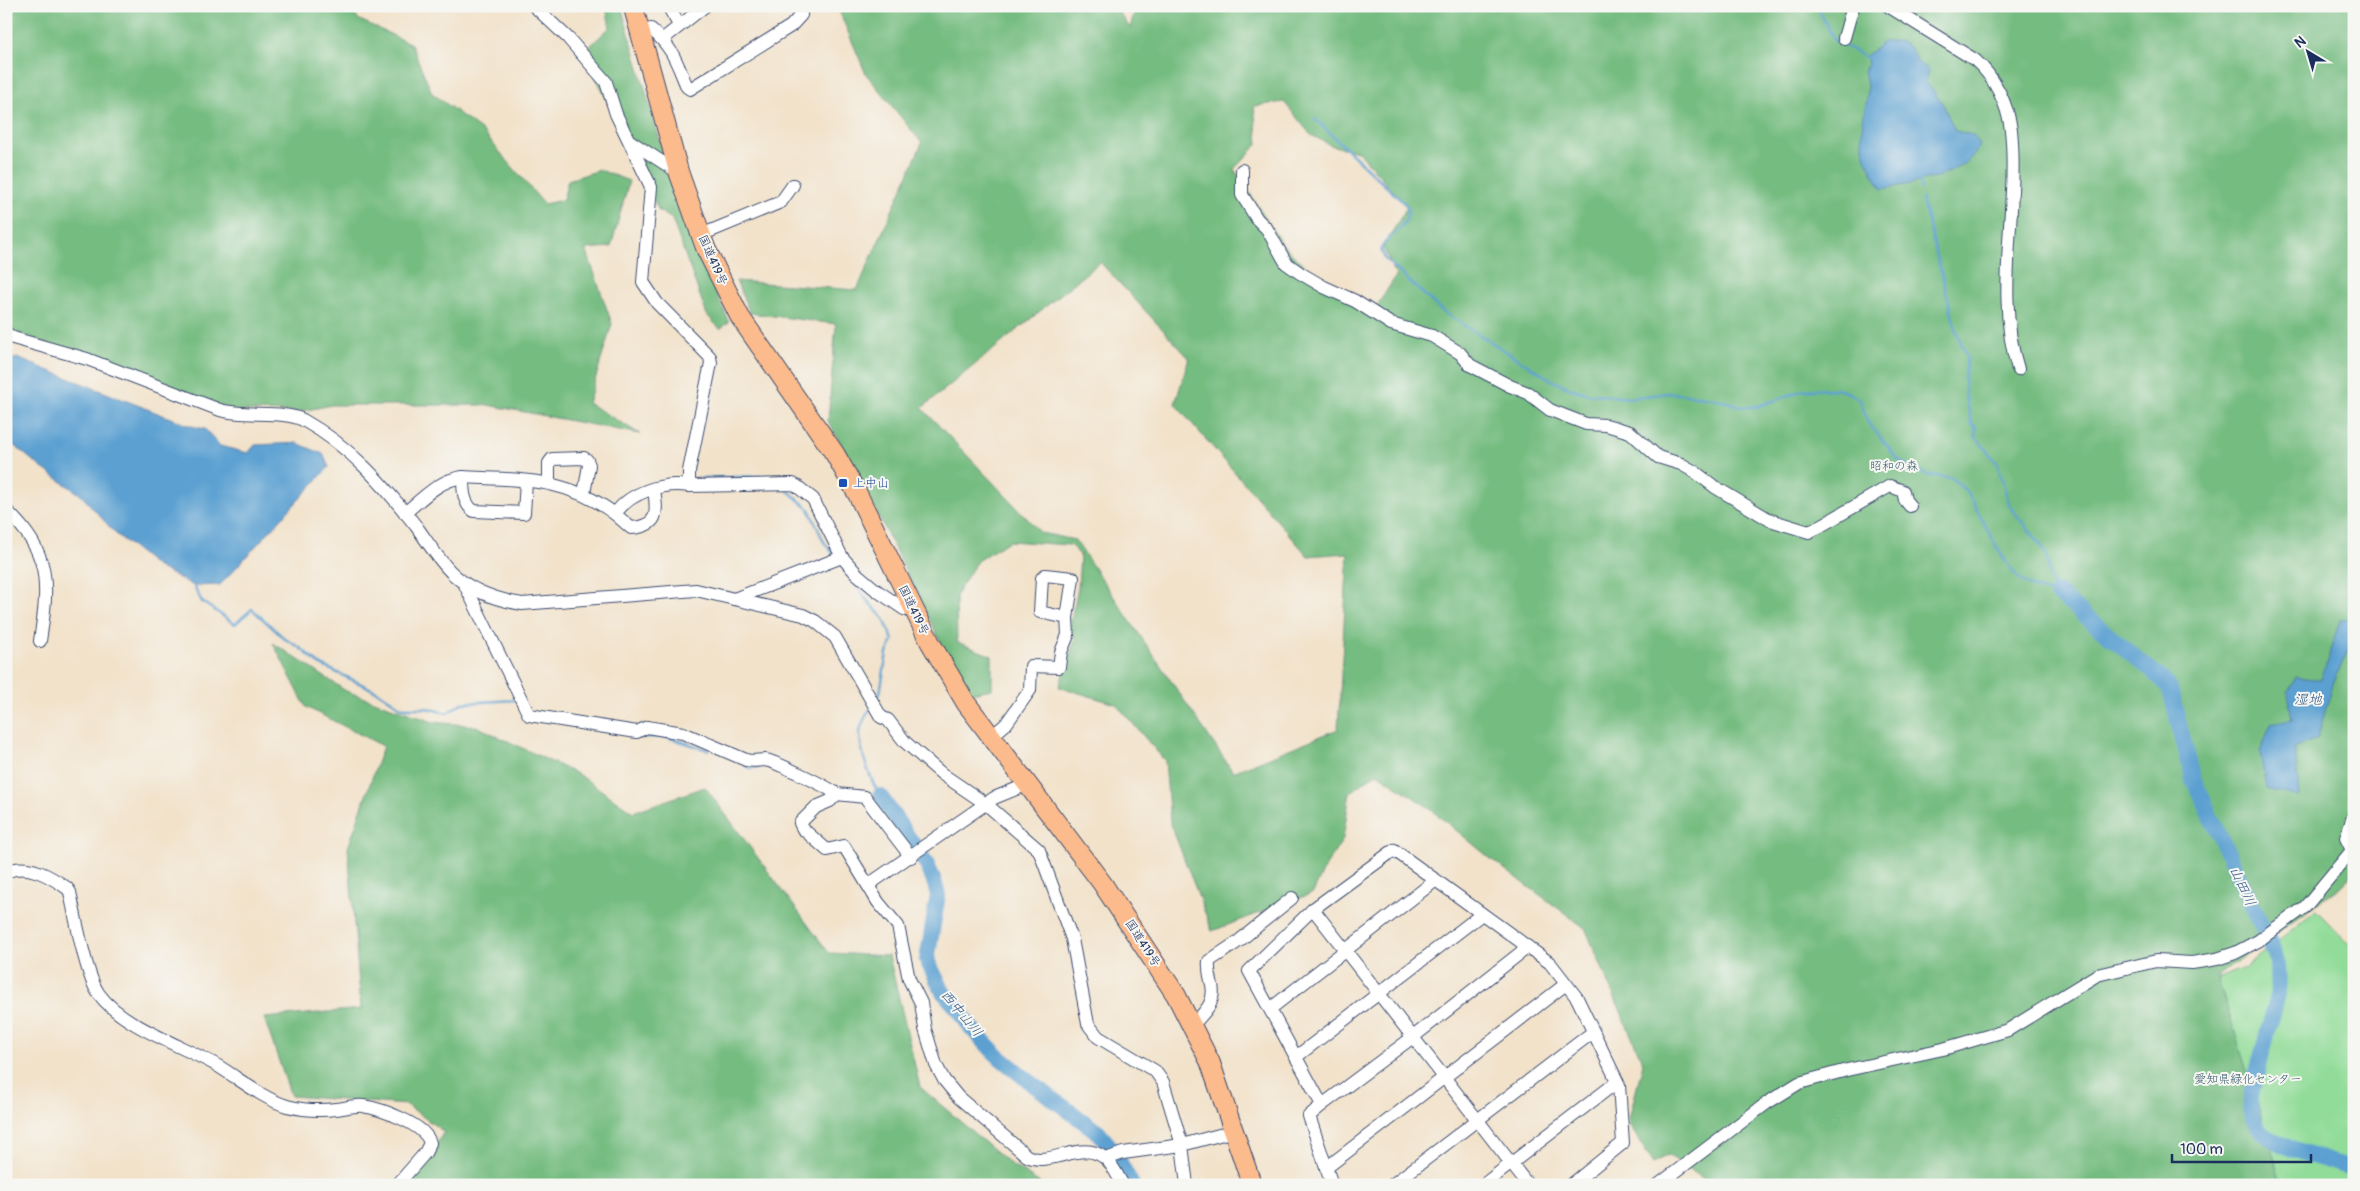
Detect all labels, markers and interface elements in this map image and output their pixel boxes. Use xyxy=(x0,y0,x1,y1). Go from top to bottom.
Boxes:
north arrow xyxy=(2282,28,2332,78)
text: N xyxy=(2291,33,2309,52)
street label: 国道419号 xyxy=(695,233,730,288)
park label: 昭和の森 xyxy=(1870,459,1918,474)
place label: 上中山 xyxy=(853,476,889,491)
marker: 上中山 xyxy=(837,477,849,489)
street label: 国道419号 xyxy=(895,583,932,638)
water label: 湿地 xyxy=(2294,691,2323,708)
water label: 山田川 xyxy=(2226,864,2259,909)
street label: 国道419号 xyxy=(1122,917,1164,970)
water label: 西中山川 xyxy=(937,986,986,1040)
park label: 愛知県緑化センター xyxy=(2194,1072,2302,1087)
scale bar xyxy=(2172,1131,2311,1163)
text: 100 m xyxy=(2180,1140,2223,1159)

